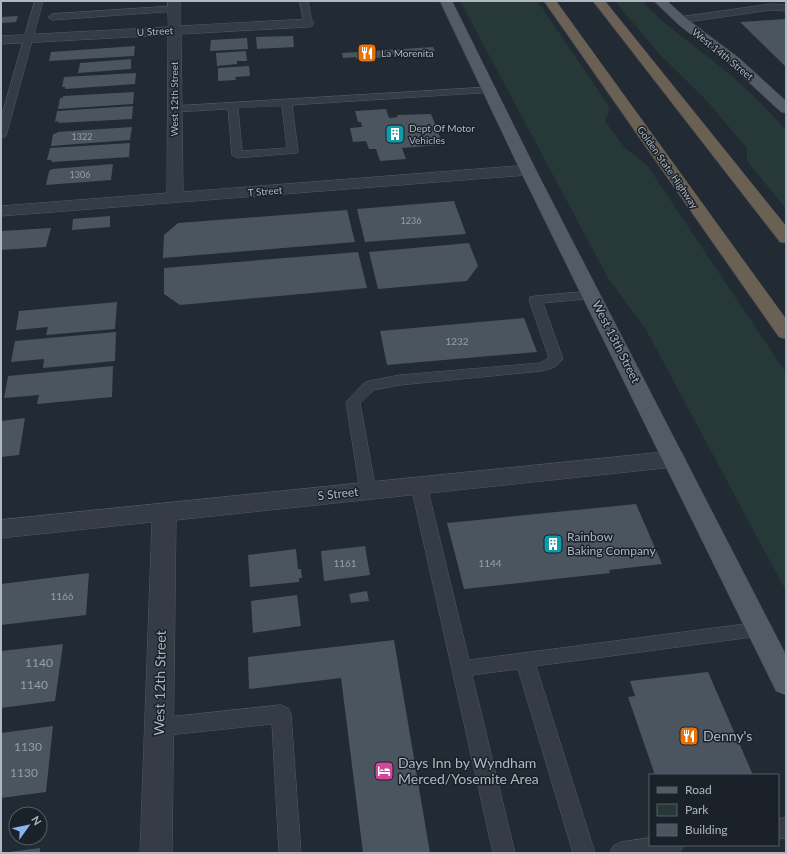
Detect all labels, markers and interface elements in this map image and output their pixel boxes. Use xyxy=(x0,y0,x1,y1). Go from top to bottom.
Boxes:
street label: U Street xyxy=(137,24,174,38)
street label: West 14th Street xyxy=(690,26,756,83)
restaurant icon: La Morenita xyxy=(356,42,378,64)
place label: La Morenita xyxy=(381,47,434,59)
street label: West 12th Street xyxy=(168,61,180,137)
place label: Dept Of Motor Vehicles xyxy=(409,122,475,146)
building icon: Dept Of Motor Vehicles xyxy=(384,123,406,145)
street label: Golden State Highway xyxy=(635,123,701,211)
house number: 1322 xyxy=(72,131,92,142)
house number: 1306 xyxy=(70,169,90,180)
street label: T Street xyxy=(247,183,283,198)
house number: 1236 xyxy=(401,215,421,226)
street label: West 13th Street xyxy=(589,298,644,386)
house number: 1232 xyxy=(445,335,469,347)
street label: S Street xyxy=(317,484,360,503)
place label: Rainbow Baking Company xyxy=(567,529,656,558)
building icon: Rainbow Baking Company xyxy=(542,533,564,555)
house number: 1161 xyxy=(333,557,357,569)
house number: 1144 xyxy=(478,557,502,569)
house number: 1166 xyxy=(50,590,74,602)
street label: West 12th Street xyxy=(150,630,169,736)
house number: 1140 xyxy=(25,655,53,670)
house number: 1140 xyxy=(20,677,48,692)
restaurant icon: Denny's xyxy=(678,725,700,747)
place label: Denny's xyxy=(703,727,752,744)
house number: 1130 xyxy=(14,739,42,754)
place label: Days Inn by Wyndham Merced/Yosemite Area xyxy=(398,754,539,787)
hotel icon: Days Inn by Wyndham Merced/Yosemite Area xyxy=(373,760,395,782)
house number: 1130 xyxy=(10,765,38,780)
legend xyxy=(649,774,779,846)
text: Road xyxy=(685,782,712,797)
text: Park xyxy=(685,802,709,817)
north arrow xyxy=(8,806,48,846)
text: N xyxy=(29,813,45,827)
text: Building xyxy=(685,822,728,837)

